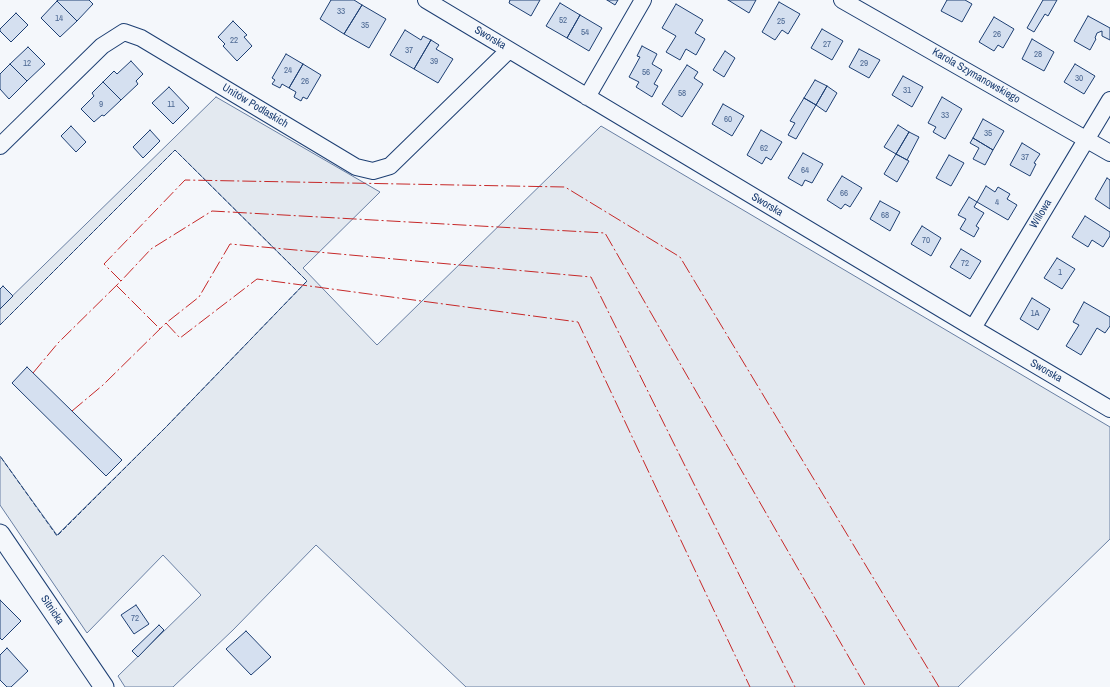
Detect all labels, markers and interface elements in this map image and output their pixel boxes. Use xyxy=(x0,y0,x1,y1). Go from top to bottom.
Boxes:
house number: 33 xyxy=(337,7,345,17)
house number: 14 xyxy=(55,14,63,24)
house number: 52 xyxy=(559,16,567,26)
house number: 25 xyxy=(777,17,785,27)
house number: 35 xyxy=(361,21,369,31)
street label: Sworska xyxy=(472,23,508,53)
house number: 54 xyxy=(581,28,589,38)
house number: 26 xyxy=(993,30,1001,40)
house number: 22 xyxy=(230,36,238,46)
house number: 27 xyxy=(823,40,831,50)
street label: Karola Szymanowskiego xyxy=(930,45,1022,107)
house number: 37 xyxy=(405,46,413,56)
house number: 28 xyxy=(1034,50,1042,60)
house number: 39 xyxy=(430,57,438,67)
house number: 12 xyxy=(23,59,31,69)
house number: 29 xyxy=(860,59,868,69)
house number: 24 xyxy=(284,66,292,76)
house number: 56 xyxy=(642,68,650,78)
house number: 30 xyxy=(1075,74,1083,84)
house number: 26 xyxy=(301,77,309,87)
street label: Unitów Podlaskich xyxy=(220,81,290,131)
house number: 31 xyxy=(903,86,911,96)
house number: 58 xyxy=(678,89,686,99)
house number: 9 xyxy=(99,100,103,110)
house number: 11 xyxy=(167,100,175,110)
house number: 33 xyxy=(941,111,949,121)
house number: 60 xyxy=(724,115,732,125)
house number: 35 xyxy=(984,129,992,139)
house number: 62 xyxy=(760,144,768,154)
house number: 37 xyxy=(1021,153,1029,163)
house number: 64 xyxy=(801,166,809,176)
house number: 66 xyxy=(840,189,848,199)
street label: Sworska xyxy=(749,190,785,220)
street label: Willowa xyxy=(1027,197,1055,231)
house number: 4 xyxy=(995,198,999,208)
house number: 68 xyxy=(881,211,889,221)
house number: 70 xyxy=(922,236,930,246)
house number: 72 xyxy=(961,259,969,269)
house number: 1 xyxy=(1058,268,1062,278)
house number: 1A xyxy=(1030,309,1040,319)
street label: Sworska xyxy=(1028,357,1064,385)
street label: Sitnicka xyxy=(37,593,67,627)
house number: 72 xyxy=(131,614,139,624)

